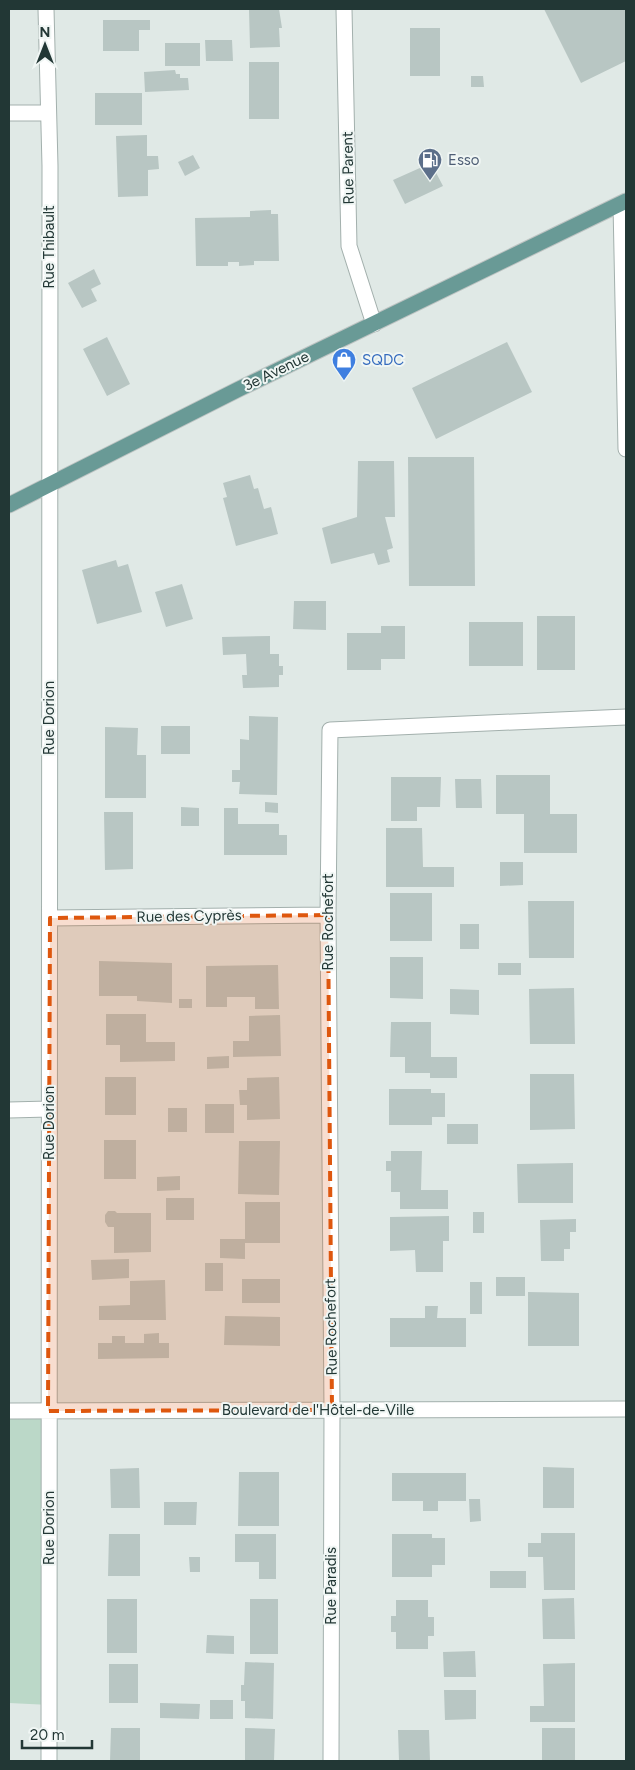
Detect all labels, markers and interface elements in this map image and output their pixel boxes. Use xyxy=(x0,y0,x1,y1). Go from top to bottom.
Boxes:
north arrow xyxy=(20,20,70,70)
text: N xyxy=(40,24,50,41)
street label: Rue Parent xyxy=(338,131,358,205)
fuel station icon: Esso xyxy=(417,147,443,181)
place label: Esso xyxy=(448,151,480,169)
street label: Rue Thibault xyxy=(40,205,58,289)
street label: 3e Avenue xyxy=(240,347,312,395)
shop icon: SQDC xyxy=(331,347,357,381)
place label: SQDC xyxy=(362,351,404,369)
street label: Rue Dorion xyxy=(40,681,58,755)
street label: Rue Rochefort xyxy=(319,873,337,971)
street label: Rue des Cyprès xyxy=(136,906,242,926)
street label: Rue Dorion xyxy=(40,1086,58,1160)
street label: Rue Rochefort xyxy=(321,1278,341,1376)
street label: Boulevard de l'Hôtel-de-Ville xyxy=(222,1401,414,1419)
street label: Rue Dorion xyxy=(40,1491,58,1565)
street label: Rue Paradis xyxy=(322,1547,340,1625)
scale bar xyxy=(22,1718,92,1750)
text: 20 m xyxy=(30,1726,64,1744)

